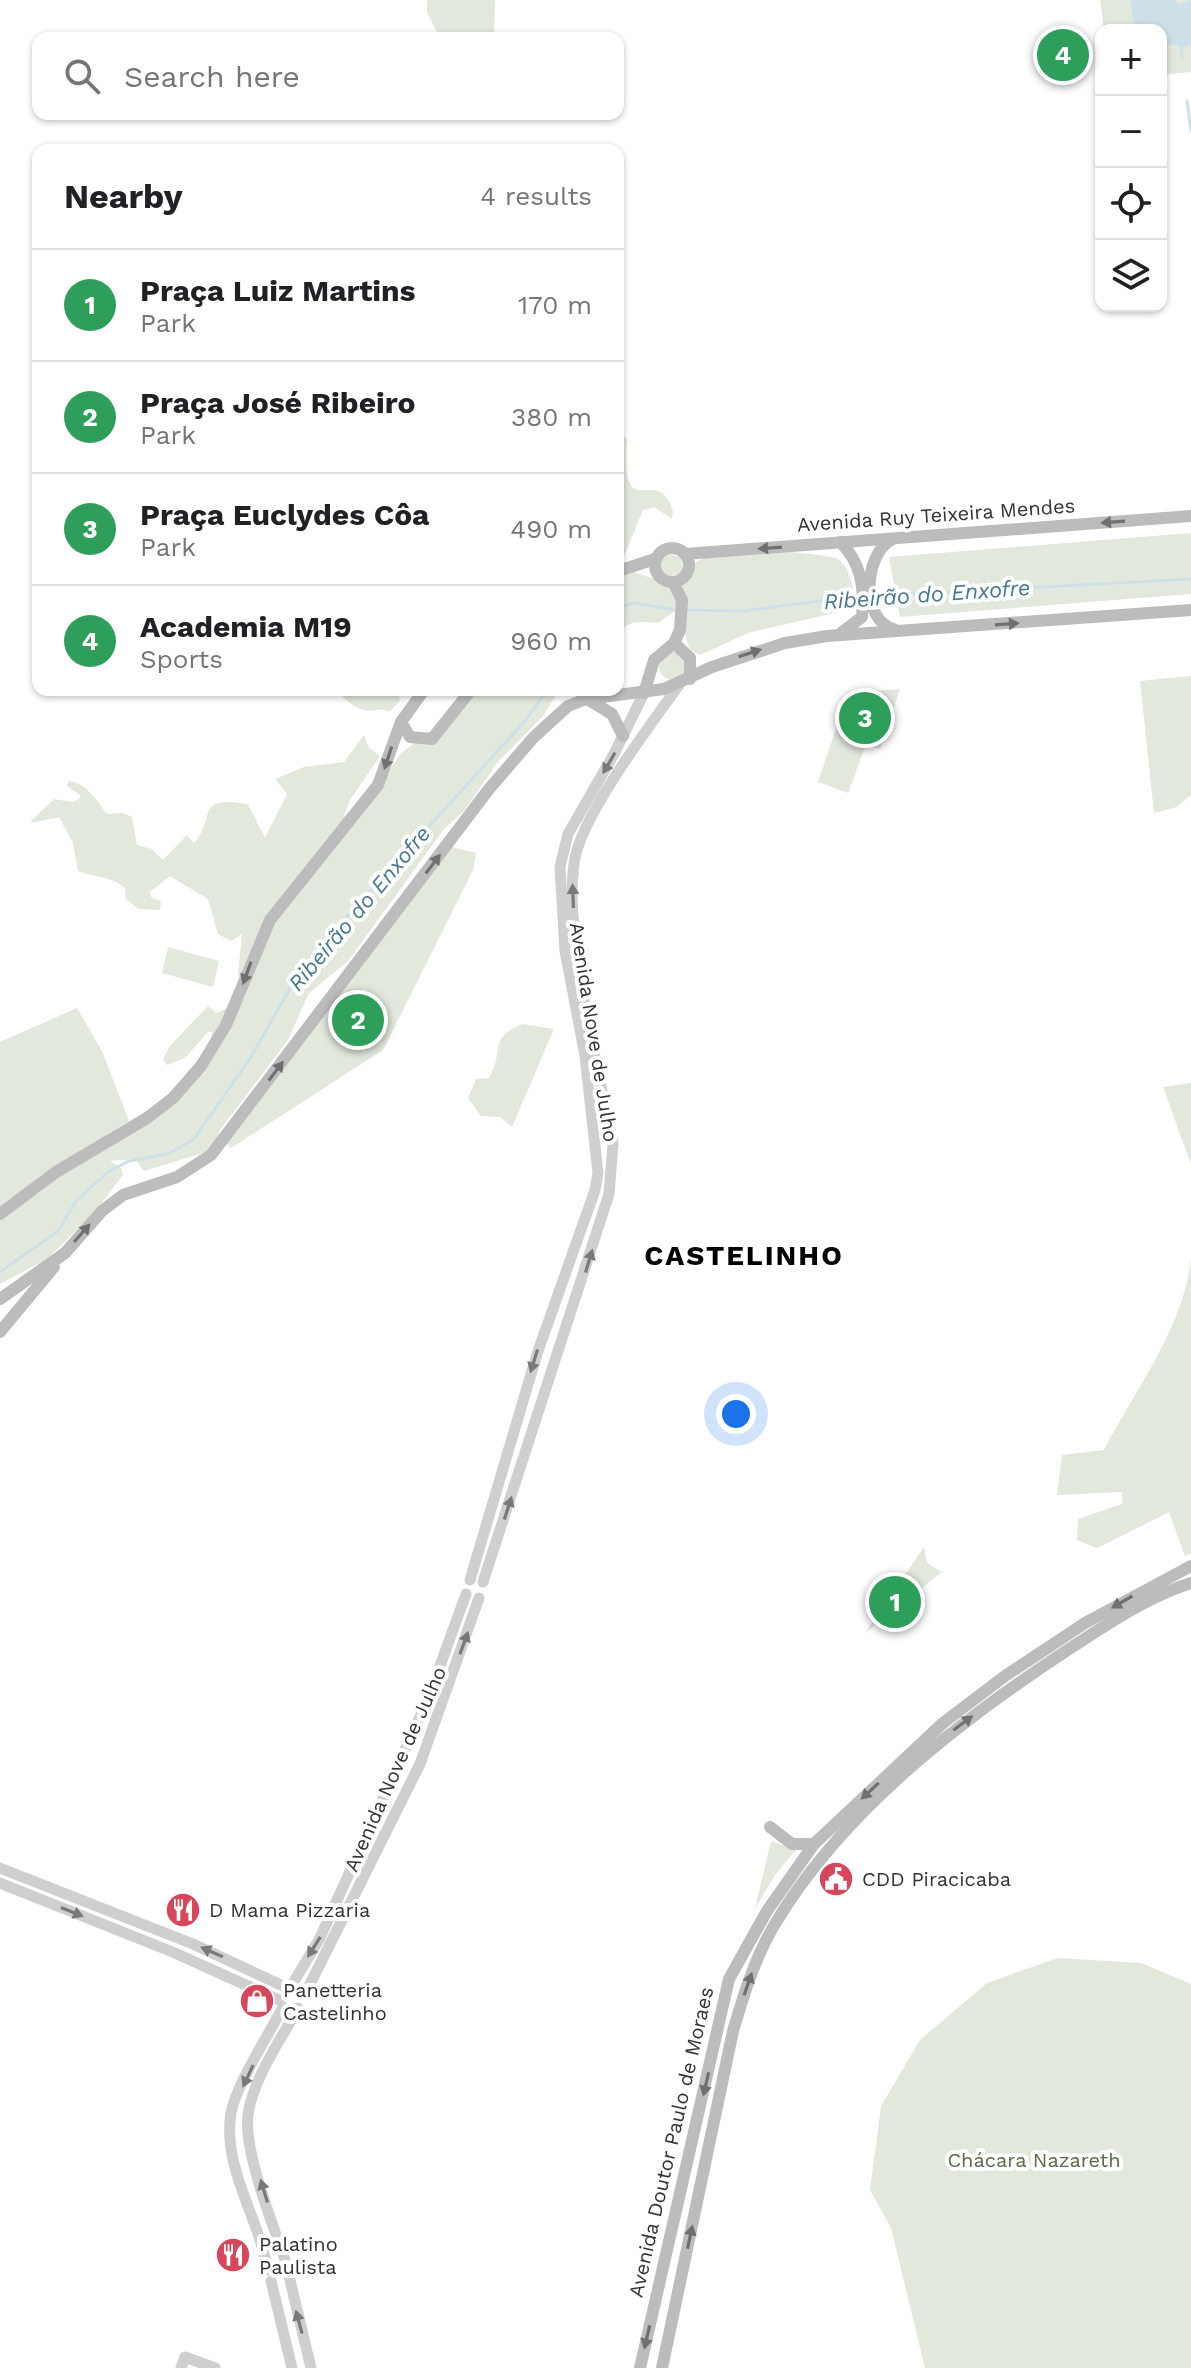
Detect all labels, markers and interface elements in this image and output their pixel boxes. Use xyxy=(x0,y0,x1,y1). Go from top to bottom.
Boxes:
map controls xyxy=(1095,24,1167,312)
button: + xyxy=(1095,24,1167,96)
pin: 4 xyxy=(1037,25,1089,85)
search box xyxy=(32,32,624,120)
icon: search xyxy=(60,54,104,98)
text: Search here xyxy=(124,59,300,94)
button: − xyxy=(1095,96,1167,168)
button: locate xyxy=(1095,168,1167,240)
text: Nearby xyxy=(64,176,183,216)
text: 4 results xyxy=(480,181,592,211)
button: layers xyxy=(1095,240,1167,312)
text: Praça Luiz Martins xyxy=(140,273,416,308)
text: 1 xyxy=(84,290,96,320)
text: 170 m xyxy=(518,290,592,320)
text: Park xyxy=(140,308,196,338)
text: Praça José Ribeiro xyxy=(140,385,415,420)
text: 2 xyxy=(82,402,98,432)
text: 380 m xyxy=(511,402,592,432)
text: Park xyxy=(140,420,196,450)
street label: Avenida Ruy Teixeira Mendes xyxy=(796,493,1076,537)
text: Praça Euclydes Côa xyxy=(140,497,429,532)
text: 3 xyxy=(82,514,98,544)
text: 490 m xyxy=(510,514,592,544)
one-way arrow xyxy=(1100,516,1125,529)
text: Park xyxy=(140,532,196,562)
one-way arrow xyxy=(757,541,782,554)
water label: Ribeirão do Enxofre xyxy=(823,575,1031,614)
text: Academia M19 xyxy=(140,609,352,644)
one-way arrow xyxy=(995,617,1020,630)
text: 4 xyxy=(82,626,98,656)
text: 960 m xyxy=(510,626,592,656)
text: Sports xyxy=(140,644,223,674)
one-way arrow xyxy=(738,647,762,659)
pin: 3 xyxy=(839,688,891,748)
one-way arrow xyxy=(381,746,393,770)
one-way arrow xyxy=(602,752,616,774)
water label: Ribeirão do Enxofre xyxy=(283,821,436,996)
one-way arrow xyxy=(425,854,441,874)
one-way arrow xyxy=(567,883,580,908)
street label: Avenida Nove de Julho xyxy=(565,920,623,1144)
one-way arrow xyxy=(240,962,253,986)
pin: 2 xyxy=(332,990,384,1050)
one-way arrow xyxy=(268,1061,284,1081)
one-way arrow xyxy=(73,1224,91,1243)
district label: CASTELINHO xyxy=(644,1239,844,1272)
one-way arrow xyxy=(583,1248,595,1272)
one-way arrow xyxy=(527,1350,540,1374)
your location xyxy=(716,1394,756,1434)
one-way arrow xyxy=(502,1496,514,1520)
pin: 1 xyxy=(869,1572,921,1632)
one-way arrow xyxy=(1111,1595,1133,1609)
one-way arrow xyxy=(458,1630,471,1654)
street label: Avenida Nove de Julho xyxy=(339,1663,451,1875)
one-way arrow xyxy=(953,1716,974,1732)
one-way arrow xyxy=(861,1781,880,1799)
public building icon: CDD Piracicaba xyxy=(817,1860,855,1898)
place label: CDD Piracicaba xyxy=(862,1867,1011,1891)
restaurant icon: D Mama Pizzaria xyxy=(164,1891,202,1929)
place label: D Mama Pizzaria xyxy=(209,1898,370,1922)
one-way arrow xyxy=(60,1906,84,1919)
one-way arrow xyxy=(306,1937,321,1958)
one-way arrow xyxy=(201,1946,224,1959)
one-way arrow xyxy=(742,1971,754,1995)
place label: Panetteria Castelinho xyxy=(283,1978,387,2025)
shop icon: Panetteria Castelinho xyxy=(238,1982,276,2020)
street label: Avenida Doutor Paulo de Moraes xyxy=(624,1984,718,2300)
one-way arrow xyxy=(241,2064,255,2088)
one-way arrow xyxy=(699,2071,712,2096)
park label: Chácara Nazareth xyxy=(947,2148,1121,2172)
one-way arrow xyxy=(257,2179,269,2203)
one-way arrow xyxy=(684,2224,697,2249)
place label: Palatino Paulista xyxy=(259,2232,338,2279)
restaurant icon: Palatino Paulista xyxy=(214,2236,252,2274)
one-way arrow xyxy=(293,2309,305,2334)
one-way arrow xyxy=(640,2325,653,2350)

